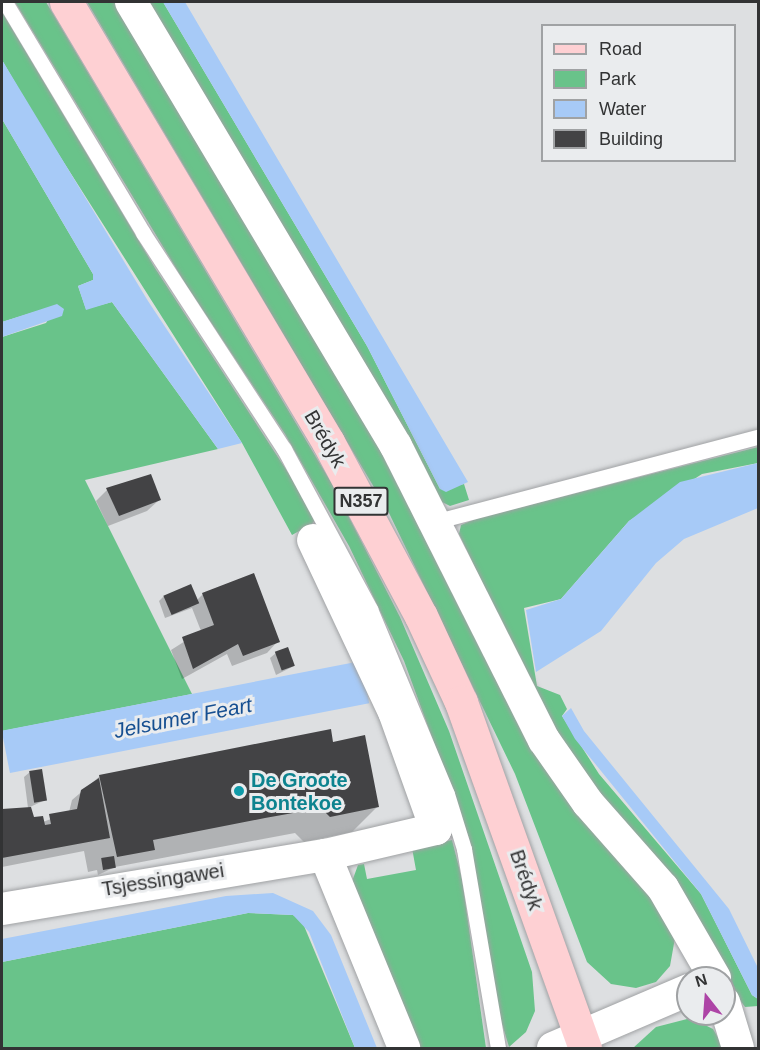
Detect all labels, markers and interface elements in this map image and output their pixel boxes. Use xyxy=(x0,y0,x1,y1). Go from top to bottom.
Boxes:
legend xyxy=(541,24,736,162)
text: Road xyxy=(599,39,642,59)
text: Park xyxy=(599,69,636,89)
text: Water xyxy=(599,99,646,119)
text: Building xyxy=(599,129,663,149)
street label: Brédyk xyxy=(299,406,351,472)
road number: N357 xyxy=(332,486,389,516)
water label: Jelsumer Feart xyxy=(112,692,254,744)
place label: De Groote Bontekoe xyxy=(251,768,348,815)
marker: De Groote Bontekoe xyxy=(232,784,246,798)
street label: Brédyk xyxy=(505,847,547,913)
street label: Tsjessingawei xyxy=(100,858,226,902)
north arrow xyxy=(676,966,736,1026)
text: N xyxy=(693,970,709,990)

